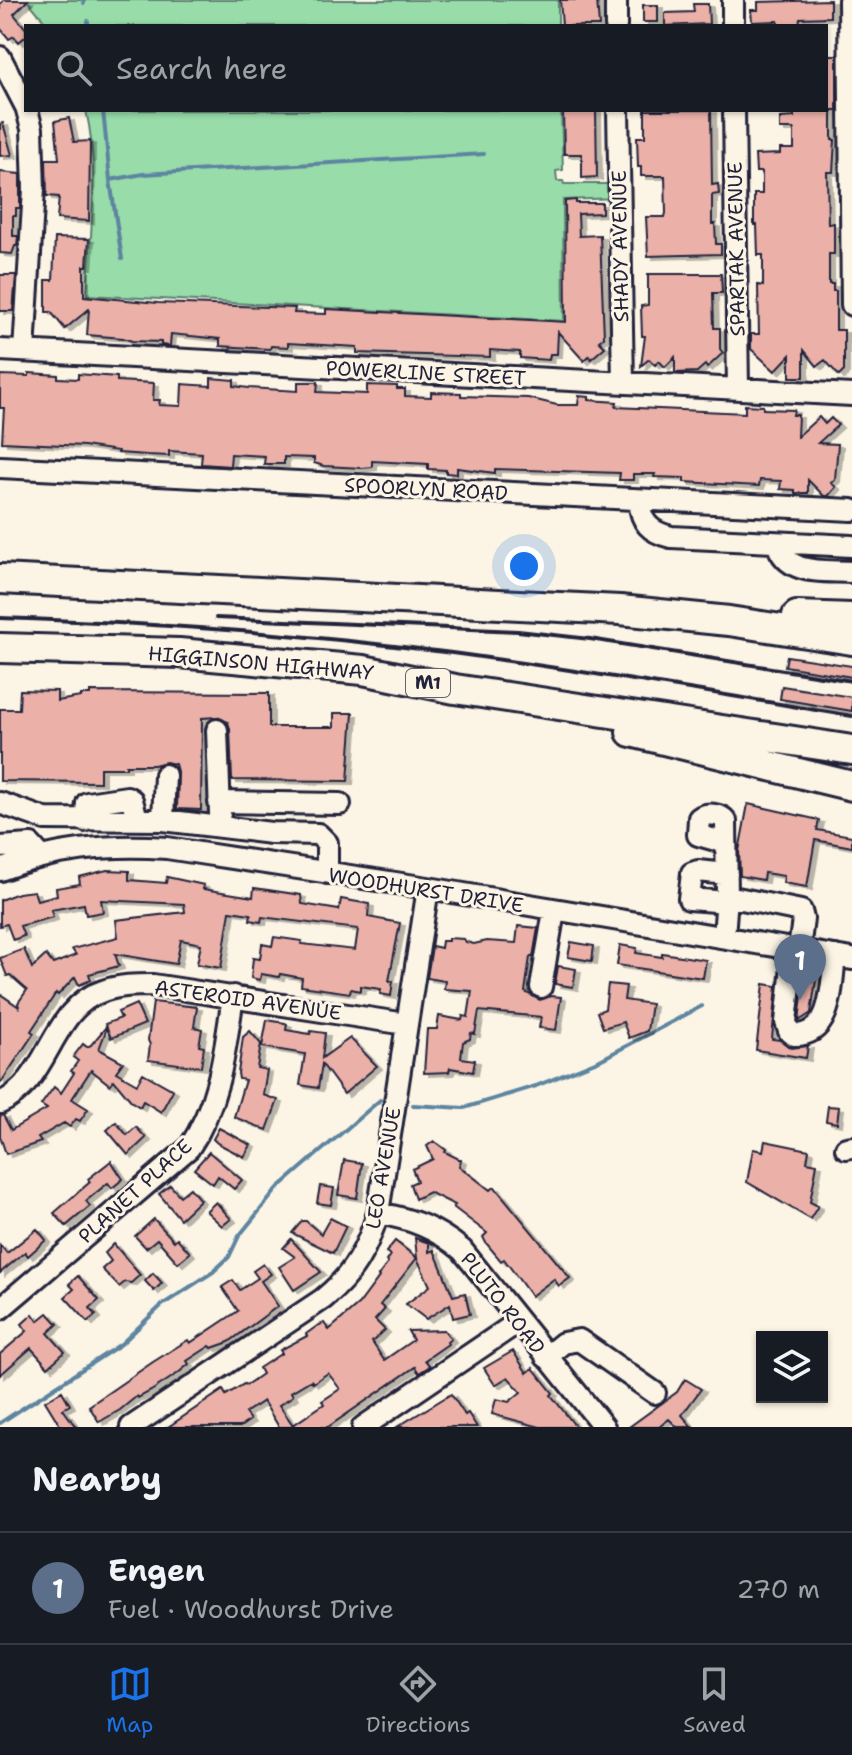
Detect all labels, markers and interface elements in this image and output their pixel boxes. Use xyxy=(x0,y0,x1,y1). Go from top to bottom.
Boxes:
search box xyxy=(24,24,828,112)
icon: search xyxy=(52,46,96,90)
text: Search here xyxy=(116,48,287,89)
street label: SPARTAK AVENUE xyxy=(721,161,751,337)
street label: SHADY AVENUE xyxy=(606,170,634,322)
street label: POWERLINE STREET xyxy=(325,355,527,391)
street label: SPOORLYN ROAD xyxy=(343,472,509,506)
your location xyxy=(504,546,544,586)
street label: HIGGINSON HIGHWAY xyxy=(147,640,375,686)
road number: M1 xyxy=(406,669,450,697)
street label: WOODHURST DRIVE xyxy=(327,862,525,918)
pin: 1 xyxy=(774,934,826,1000)
street label: ASTEROID AVENUE xyxy=(153,974,343,1026)
street label: LEO AVENUE xyxy=(359,1105,407,1231)
street label: PLANET PLACE xyxy=(73,1133,197,1249)
street label: PLUTO ROAD xyxy=(455,1247,551,1359)
map controls xyxy=(756,1331,828,1403)
button: layers xyxy=(756,1331,828,1403)
text: Nearby xyxy=(32,1456,162,1502)
text: Engen xyxy=(108,1550,205,1591)
text: 1 xyxy=(52,1571,64,1606)
text: 270 m xyxy=(737,1571,820,1606)
text: Fuel · Woodhurst Drive xyxy=(108,1591,394,1626)
tab: Map xyxy=(106,1662,153,1739)
tab: Directions xyxy=(366,1662,471,1739)
tab: Saved xyxy=(683,1662,746,1739)

